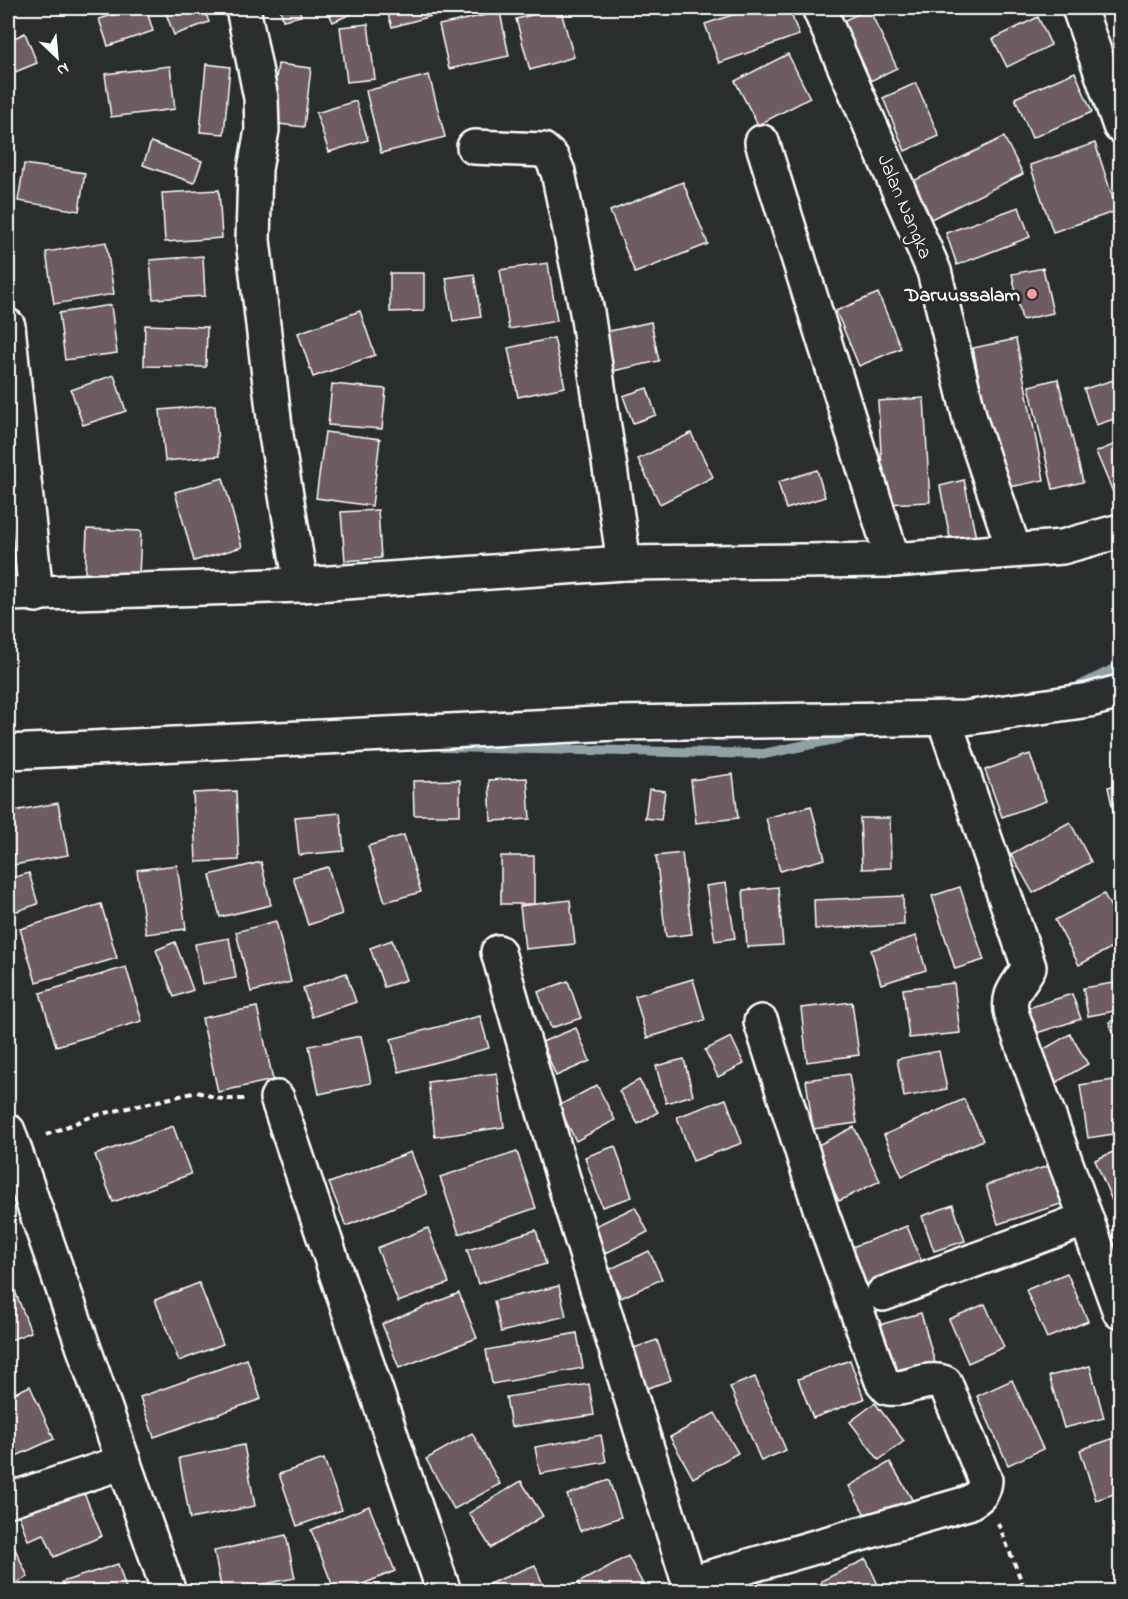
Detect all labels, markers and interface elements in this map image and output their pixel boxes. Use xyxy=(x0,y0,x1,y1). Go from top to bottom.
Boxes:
north arrow xyxy=(27,27,87,87)
text: N xyxy=(52,56,73,82)
street label: Jalan Nangka xyxy=(868,150,939,264)
place label: Daruussalam xyxy=(904,282,1020,311)
marker: Daruussalam xyxy=(1025,287,1039,301)

